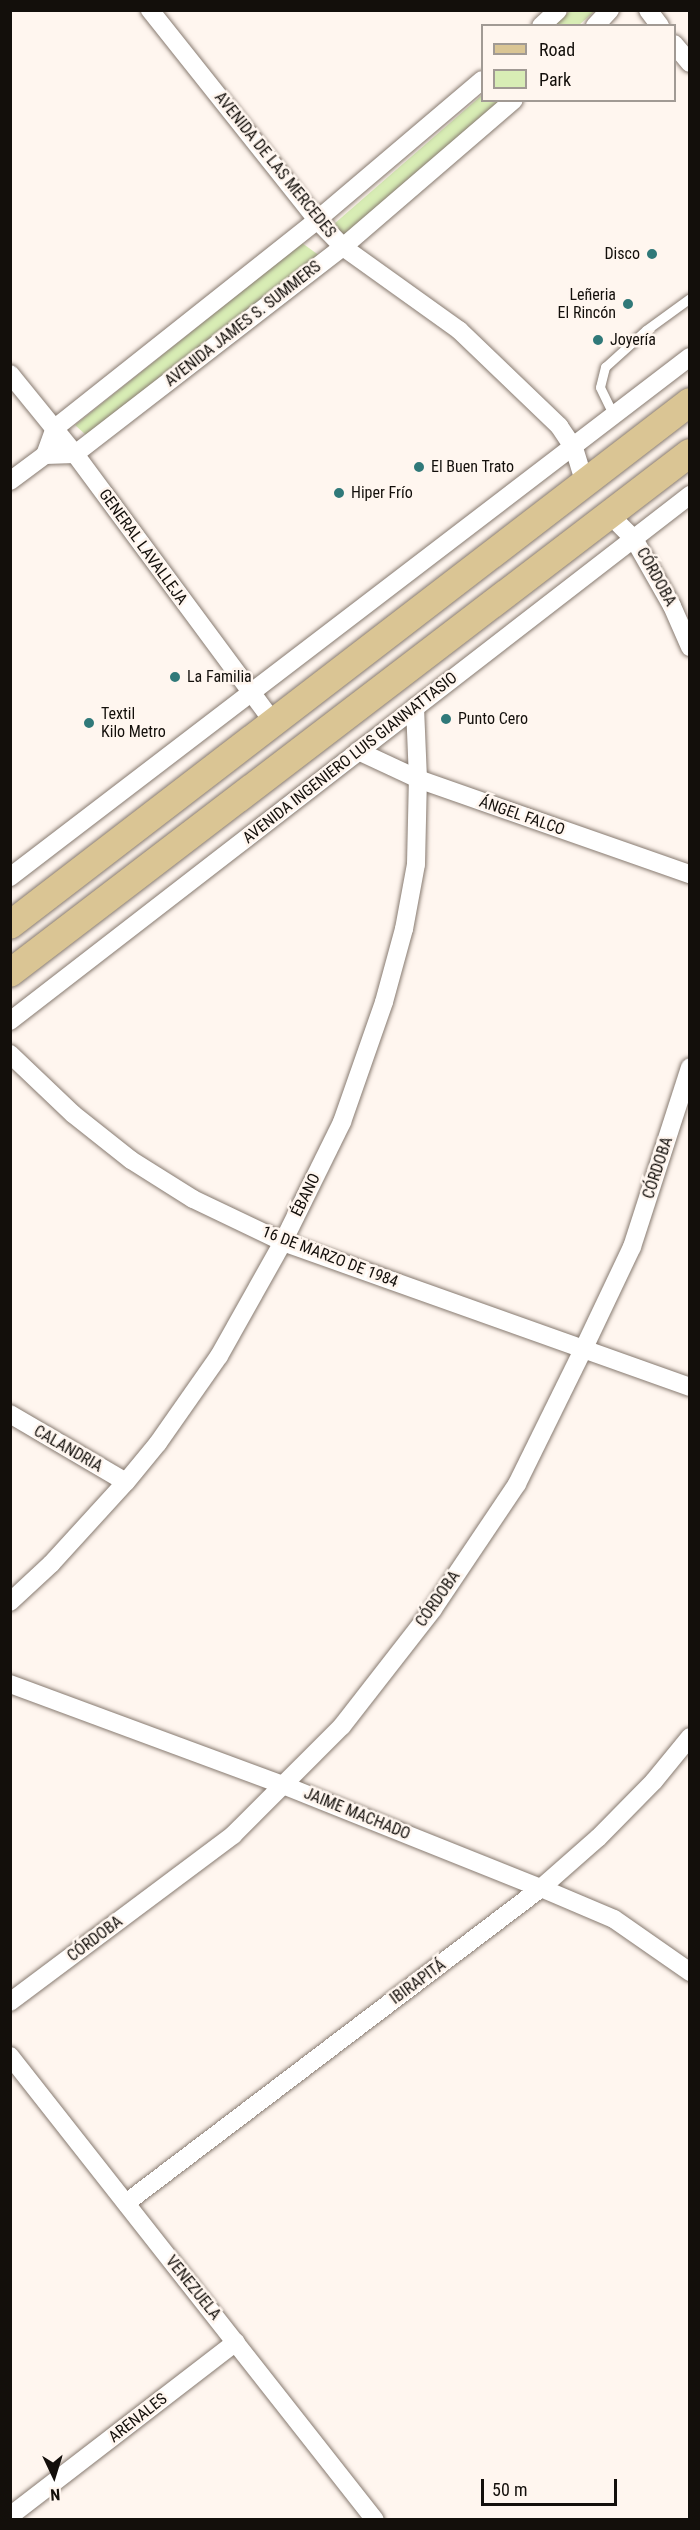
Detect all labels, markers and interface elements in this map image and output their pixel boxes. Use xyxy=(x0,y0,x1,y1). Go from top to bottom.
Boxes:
legend xyxy=(481,24,676,102)
text: Road xyxy=(539,39,575,60)
text: Park xyxy=(539,69,571,90)
street label: AVENIDA DE LAS MERCEDES xyxy=(210,88,340,242)
place label: Disco xyxy=(604,244,640,264)
marker: Disco xyxy=(645,247,659,261)
street label: AVENIDA JAMES S. SUMMERS xyxy=(161,257,325,391)
place label: Leñeria El Rincón xyxy=(558,285,616,323)
marker: Leñeria El Rincón xyxy=(621,297,635,311)
place label: Joyería xyxy=(610,330,656,350)
marker: Joyería xyxy=(591,333,605,347)
place label: El Buen Trato xyxy=(431,457,514,477)
marker: El Buen Trato xyxy=(412,460,426,474)
place label: Hiper Frío xyxy=(351,483,413,503)
street label: GENERAL LAVALLEJA xyxy=(95,485,191,609)
marker: Hiper Frío xyxy=(332,486,346,500)
street label: CÓRDOBA xyxy=(632,544,680,610)
place label: La Familia xyxy=(187,667,252,687)
street label: AVENIDA INGENIERO LUIS GIANNATTASIO xyxy=(239,668,461,848)
marker: La Familia xyxy=(168,670,182,684)
place label: Textil Kilo Metro xyxy=(101,704,166,742)
place label: Punto Cero xyxy=(458,709,528,729)
marker: Punto Cero xyxy=(439,712,453,726)
marker: Textil Kilo Metro xyxy=(82,716,96,730)
street label: ÁNGEL FALCO xyxy=(477,792,567,840)
street label: CÓRDOBA xyxy=(639,1135,677,1201)
street label: ÉBANO xyxy=(287,1170,325,1220)
street label: 16 DE MARZO DE 1984 xyxy=(259,1222,401,1292)
street label: CALANDRIA xyxy=(30,1422,106,1476)
street label: CÓRDOBA xyxy=(412,1567,464,1631)
street label: JAIME MACHADO xyxy=(301,1784,413,1844)
street label: CÓRDOBA xyxy=(64,1912,126,1966)
street label: IBIRAPITÁ xyxy=(386,1955,450,2009)
street label: VENEZUELA xyxy=(161,2252,225,2324)
street label: ARENALES xyxy=(105,2389,171,2447)
north arrow xyxy=(24,2446,84,2506)
scale bar xyxy=(484,2467,620,2505)
text: 50 m xyxy=(492,2479,527,2500)
text: N xyxy=(50,2485,61,2504)

